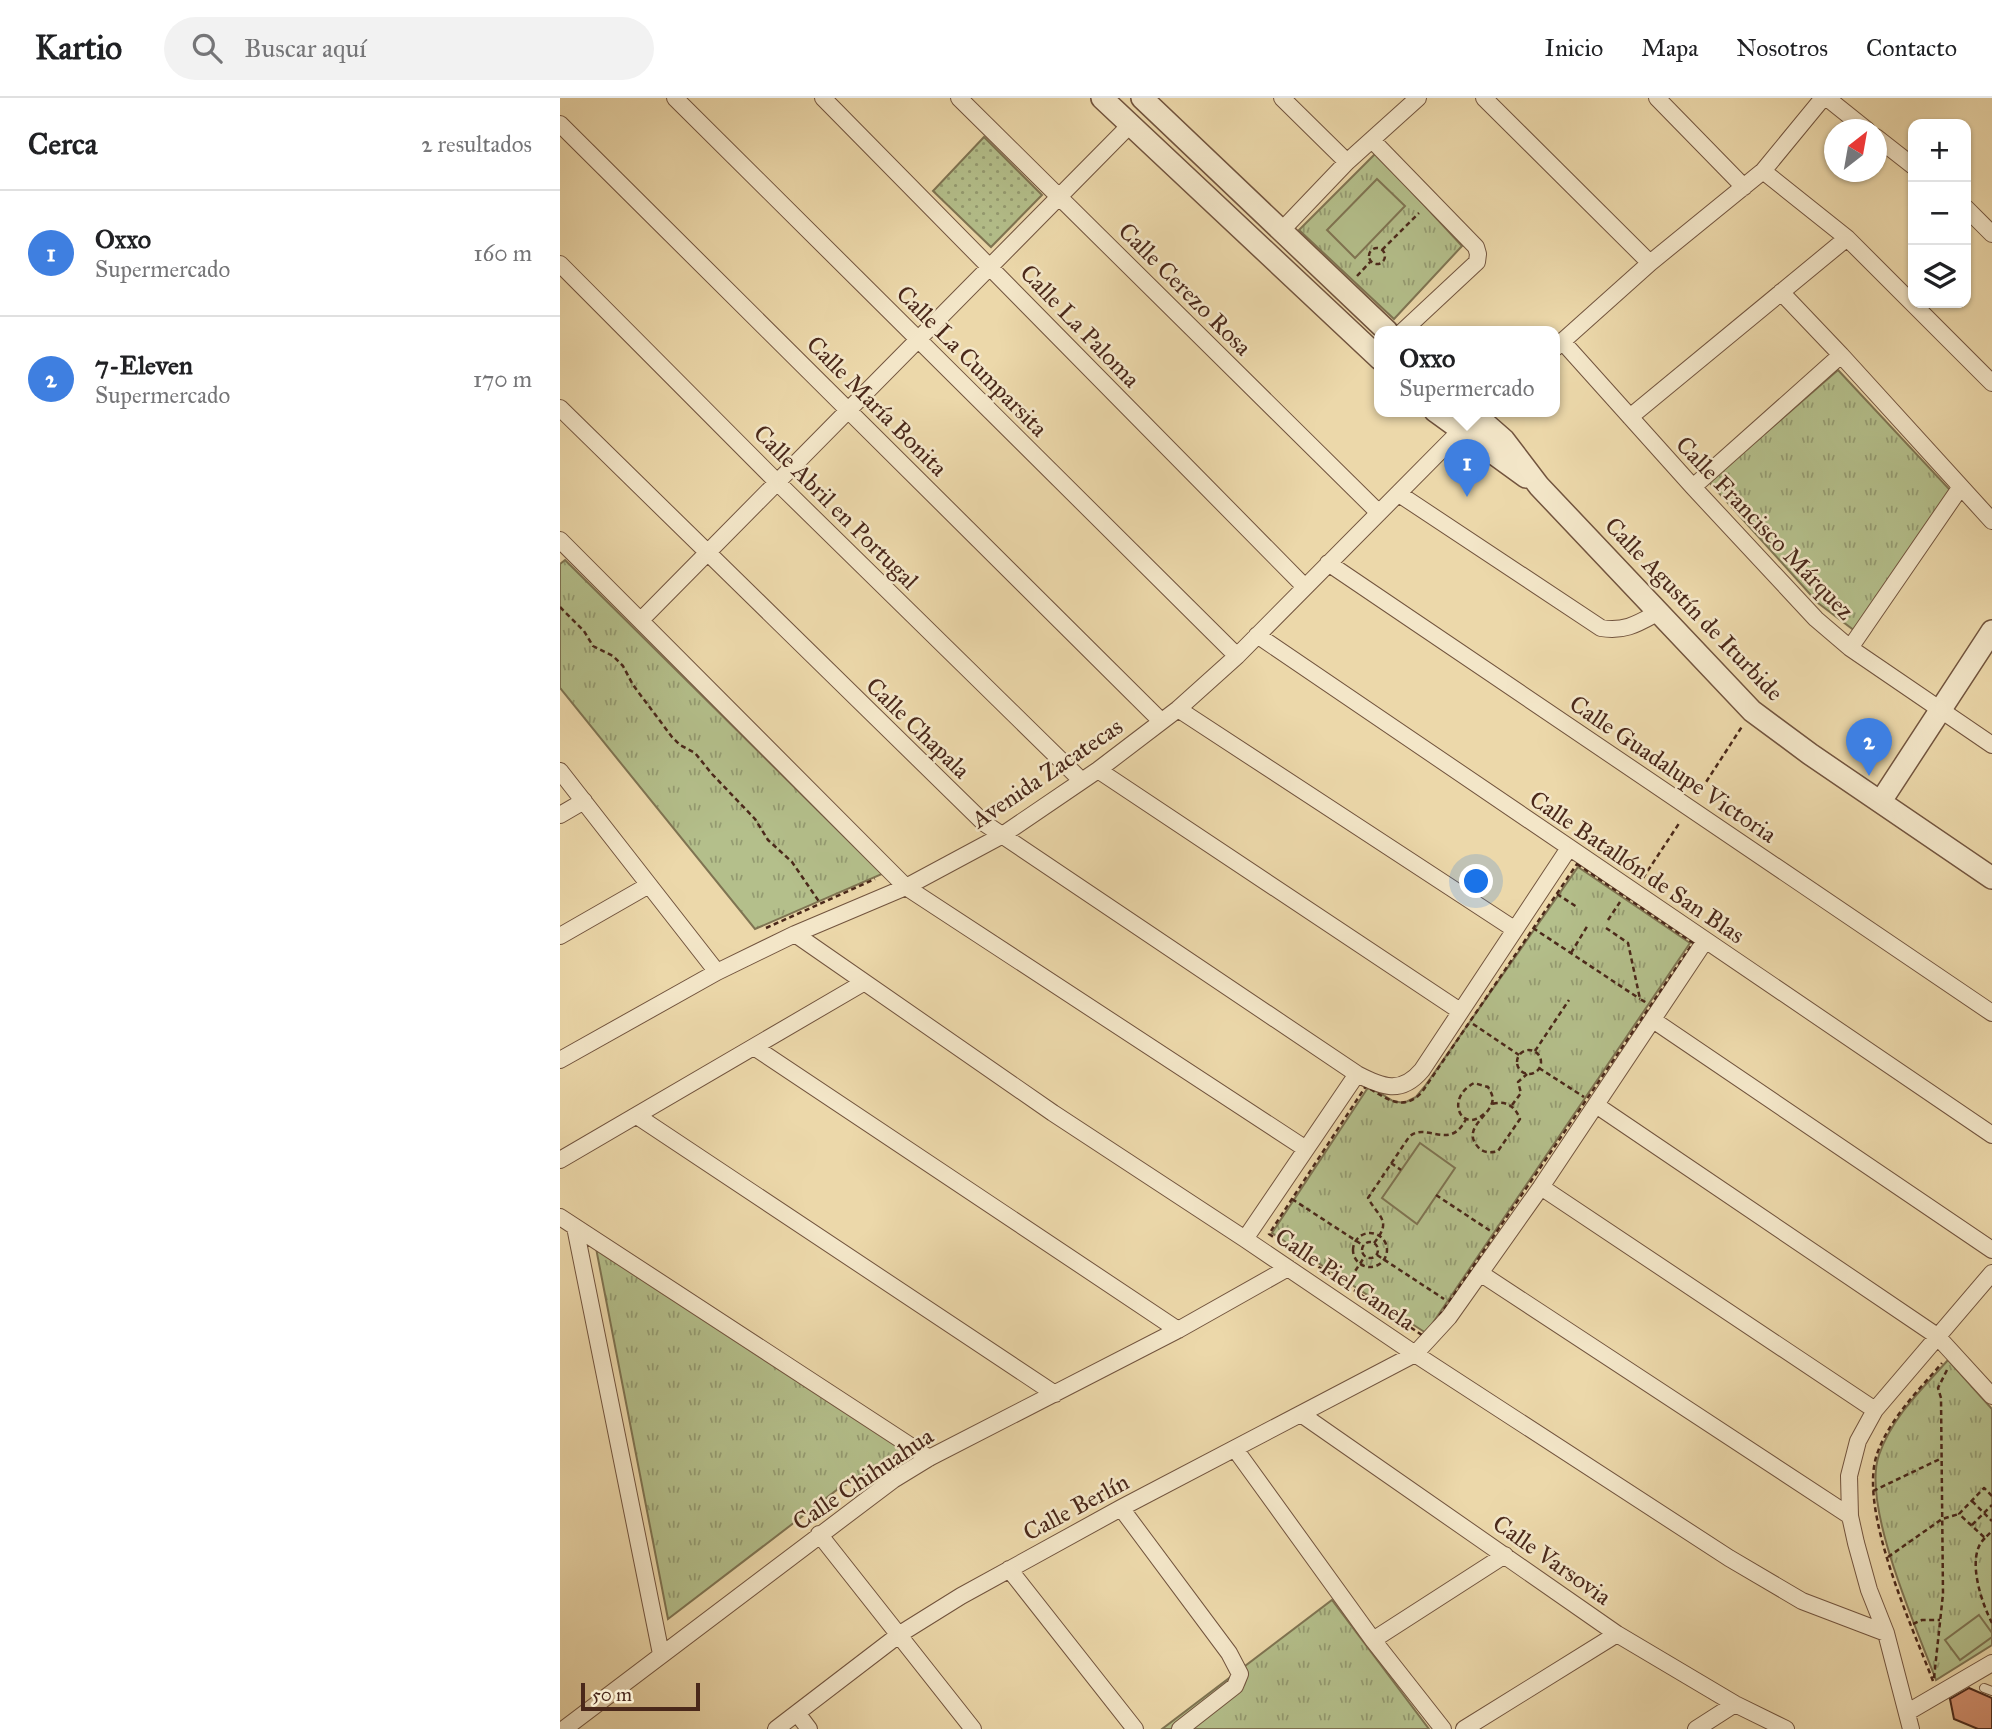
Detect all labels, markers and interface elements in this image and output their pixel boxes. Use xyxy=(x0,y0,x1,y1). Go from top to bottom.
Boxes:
search box xyxy=(164,17,654,80)
text: Kartio xyxy=(35,28,122,68)
icon: search xyxy=(188,29,226,67)
text: Buscar aquí xyxy=(244,32,366,64)
text: Inicio xyxy=(1545,33,1603,63)
text: Mapa xyxy=(1641,33,1698,63)
text: Nosotros xyxy=(1736,33,1828,63)
text: Contacto xyxy=(1866,33,1957,63)
north arrow xyxy=(1824,119,1887,182)
map controls xyxy=(1908,119,1971,308)
button: + xyxy=(1908,119,1971,182)
text: Cerca xyxy=(28,126,97,162)
text: 2 resultados xyxy=(421,130,532,158)
button: − xyxy=(1908,182,1971,245)
street label: Calle Cerezo Rosa xyxy=(1112,216,1258,362)
text: Oxxo xyxy=(95,223,151,255)
text: 1 xyxy=(46,239,56,267)
text: 160 m xyxy=(474,239,532,267)
button: layers xyxy=(1908,245,1971,308)
text: Supermercado xyxy=(95,255,230,283)
street label: Calle La Paloma xyxy=(1014,258,1147,395)
street label: Calle La Cumparsita xyxy=(890,279,1055,444)
popup xyxy=(1374,326,1560,417)
street label: Calle María Bonita xyxy=(800,329,954,483)
text: Oxxo xyxy=(1399,342,1455,374)
text: 7-Eleven xyxy=(95,349,193,381)
text: 2 xyxy=(45,365,57,393)
text: 170 m xyxy=(473,365,532,393)
text: Supermercado xyxy=(1399,374,1535,402)
text: Supermercado xyxy=(95,381,230,409)
street label: Calle Abril en Portugal xyxy=(747,418,925,596)
street label: Calle Francisco Márquez xyxy=(1669,430,1861,626)
pin: 1 xyxy=(1444,439,1490,497)
street label: Calle Agustín de Iturbide xyxy=(1598,511,1790,707)
street label: Calle Chapala xyxy=(860,671,977,786)
street label: Calle Guadalupe Victoria xyxy=(1564,689,1783,850)
street label: Avenida Zacatecas xyxy=(965,711,1128,835)
pin: 2 xyxy=(1846,718,1892,776)
street label: Calle Batallón de San Blas xyxy=(1524,784,1750,950)
your location xyxy=(1459,864,1493,898)
street label: Calle Piel Canela xyxy=(1269,1221,1421,1337)
street label: Calle Chihuahua xyxy=(787,1420,940,1537)
street label: Calle Berlín xyxy=(1018,1467,1134,1547)
street label: Calle Varsovia xyxy=(1487,1508,1618,1612)
scale bar xyxy=(581,1680,700,1712)
text: 50 m xyxy=(592,1683,632,1706)

